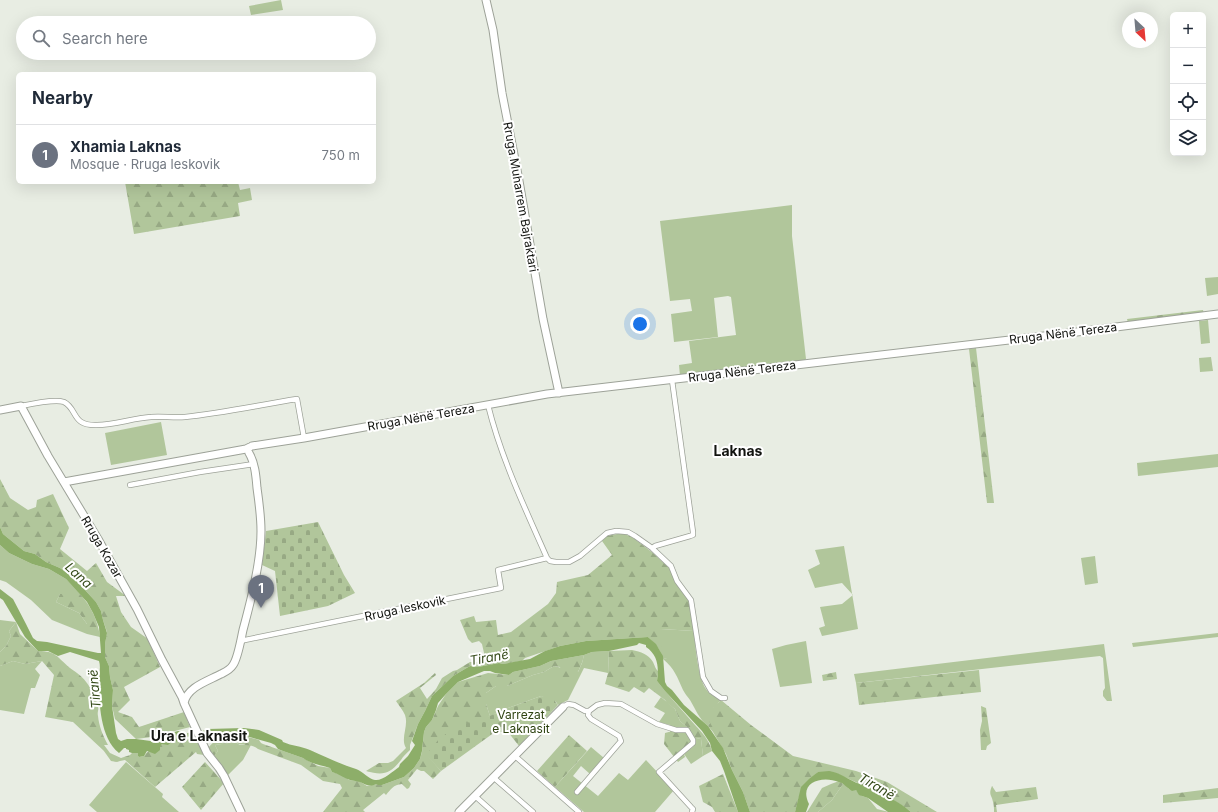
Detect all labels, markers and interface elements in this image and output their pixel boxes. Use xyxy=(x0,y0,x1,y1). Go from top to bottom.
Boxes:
north arrow xyxy=(1122,12,1158,48)
map controls xyxy=(1170,12,1206,156)
button: + xyxy=(1170,12,1206,48)
search box xyxy=(16,16,376,60)
icon: search xyxy=(30,27,52,49)
text: Search here xyxy=(62,29,148,48)
button: − xyxy=(1170,48,1206,84)
button: locate xyxy=(1170,84,1206,120)
text: Nearby xyxy=(32,88,93,108)
button: layers xyxy=(1170,120,1206,156)
street label: Rruga Muharrem Bajraktari xyxy=(500,121,542,273)
text: Xhamia Laknas xyxy=(70,137,181,156)
text: 1 xyxy=(42,147,48,163)
text: 750 m xyxy=(322,147,360,163)
text: Mosque · Rruga leskovik xyxy=(70,156,220,172)
your location xyxy=(630,314,650,334)
street label: Rruga Nënë Tereza xyxy=(1008,319,1118,347)
street label: Rruga Nënë Tereza xyxy=(687,357,797,385)
street label: Rruga Nënë Tereza xyxy=(366,400,476,434)
district label: Laknas xyxy=(714,442,763,459)
street label: Rruga Kozar xyxy=(78,513,126,581)
water label: Lana xyxy=(62,559,96,591)
pin: 1 xyxy=(248,575,274,608)
street label: Rruga leskovik xyxy=(363,592,447,624)
water label: Tiranë xyxy=(468,646,510,668)
water label: Tiranë xyxy=(84,669,104,709)
park label: Varrezat e Laknasit xyxy=(492,707,550,736)
district label: Ura e Laknasit xyxy=(151,727,247,744)
water label: Tiranë xyxy=(856,769,898,803)

